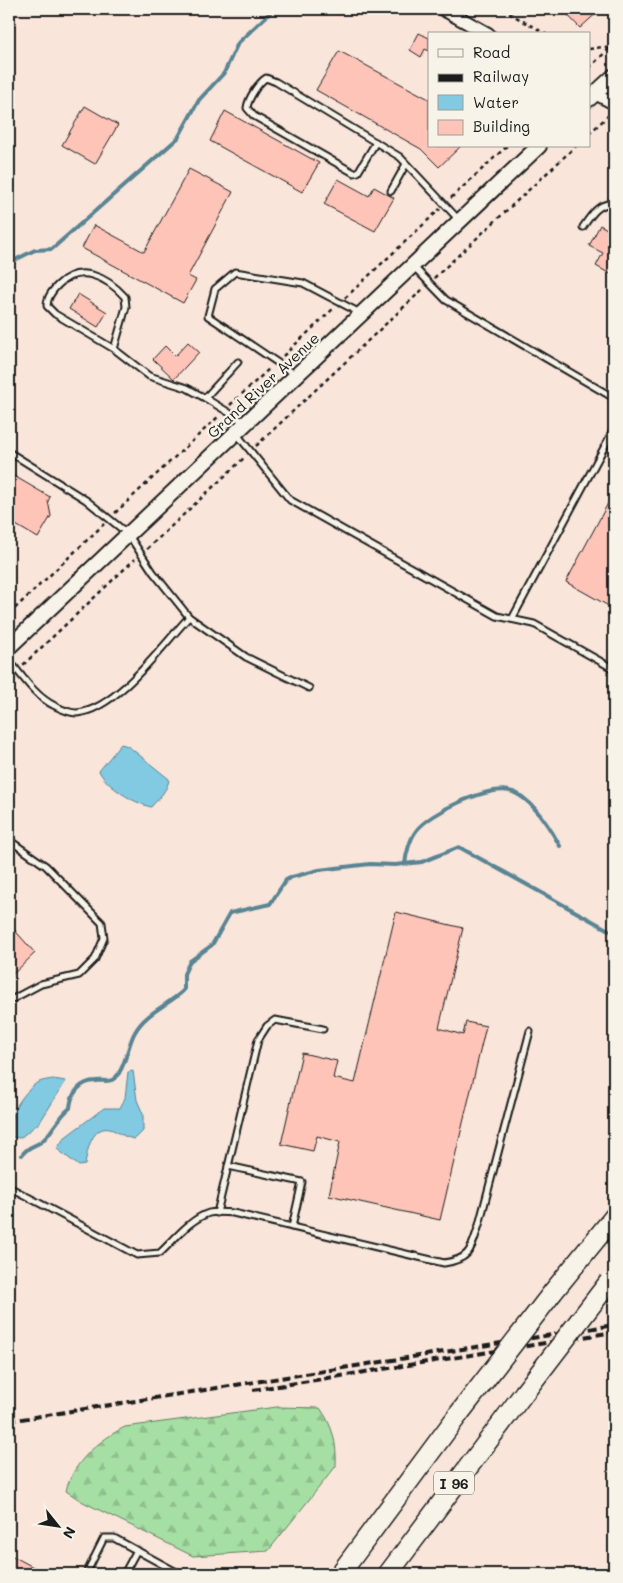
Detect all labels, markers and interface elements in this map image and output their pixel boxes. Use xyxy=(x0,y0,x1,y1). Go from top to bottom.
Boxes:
legend xyxy=(428,32,590,148)
text: Road xyxy=(473,42,510,62)
text: Railway xyxy=(473,66,529,86)
text: Water xyxy=(473,92,519,112)
text: Building xyxy=(473,116,530,136)
street label: Grand River Avenue xyxy=(203,328,323,442)
road number: I 96 xyxy=(434,1472,474,1495)
north arrow xyxy=(32,1500,82,1550)
text: N xyxy=(59,1523,81,1542)

